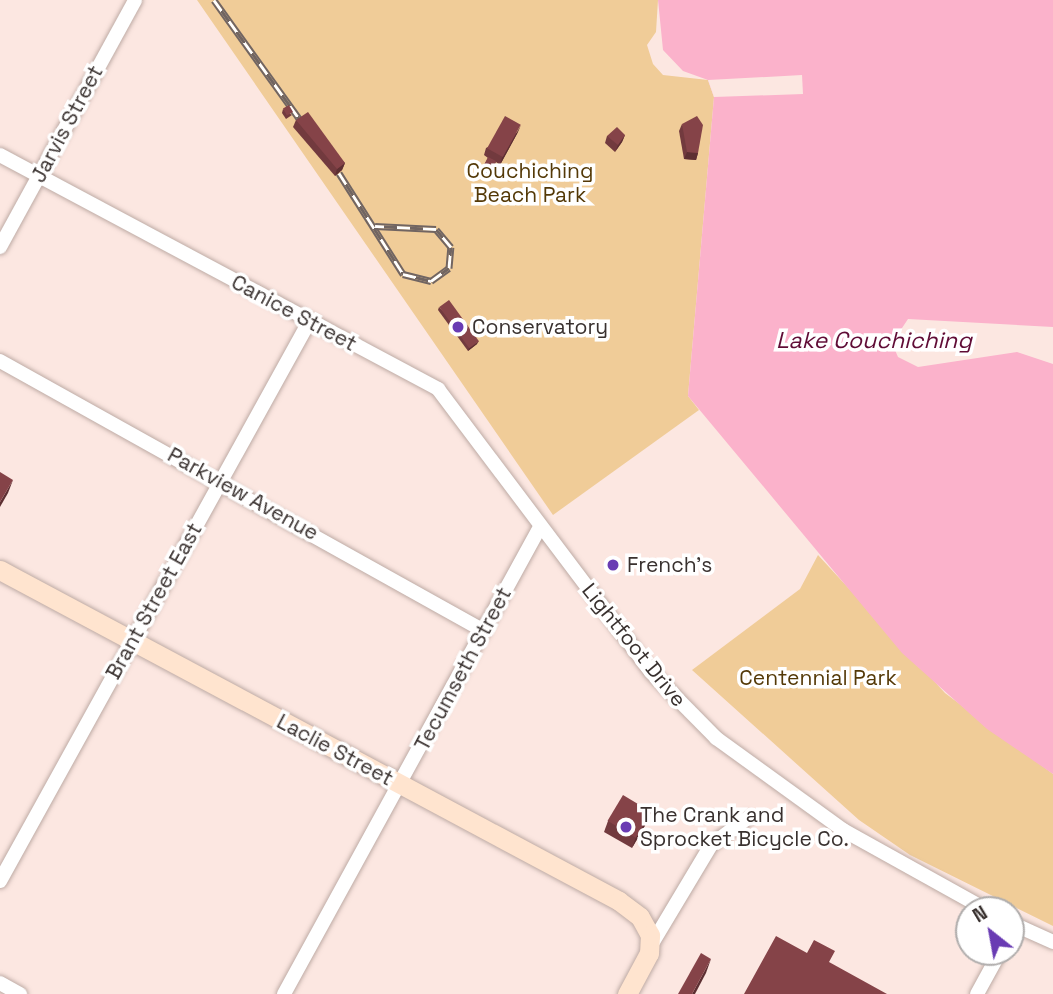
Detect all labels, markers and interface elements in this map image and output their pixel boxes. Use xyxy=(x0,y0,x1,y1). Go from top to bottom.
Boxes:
street label: Jarvis Street xyxy=(26,61,108,187)
park label: Couchiching Beach Park xyxy=(467,158,593,208)
street label: Canice Street xyxy=(227,269,361,357)
place label: Conservatory xyxy=(472,314,608,340)
marker: Conservatory xyxy=(450,319,466,335)
water label: Lake Couchiching xyxy=(776,326,972,354)
street label: Parkview Avenue xyxy=(163,442,323,546)
street label: Brant Street East xyxy=(101,518,207,684)
place label: French's xyxy=(627,552,712,578)
marker: French's xyxy=(605,557,621,573)
street label: Lightfoot Drive xyxy=(577,578,691,712)
street label: Tecumseth Street xyxy=(409,583,517,755)
park label: Centennial Park xyxy=(739,665,897,691)
street label: Laclie Street xyxy=(273,709,397,791)
place label: The Crank and Sprocket Bicycle Co. xyxy=(640,802,849,852)
marker: The Crank and Sprocket Bicycle Co. xyxy=(618,819,634,835)
north arrow xyxy=(955,896,1025,966)
text: N xyxy=(968,900,992,928)

